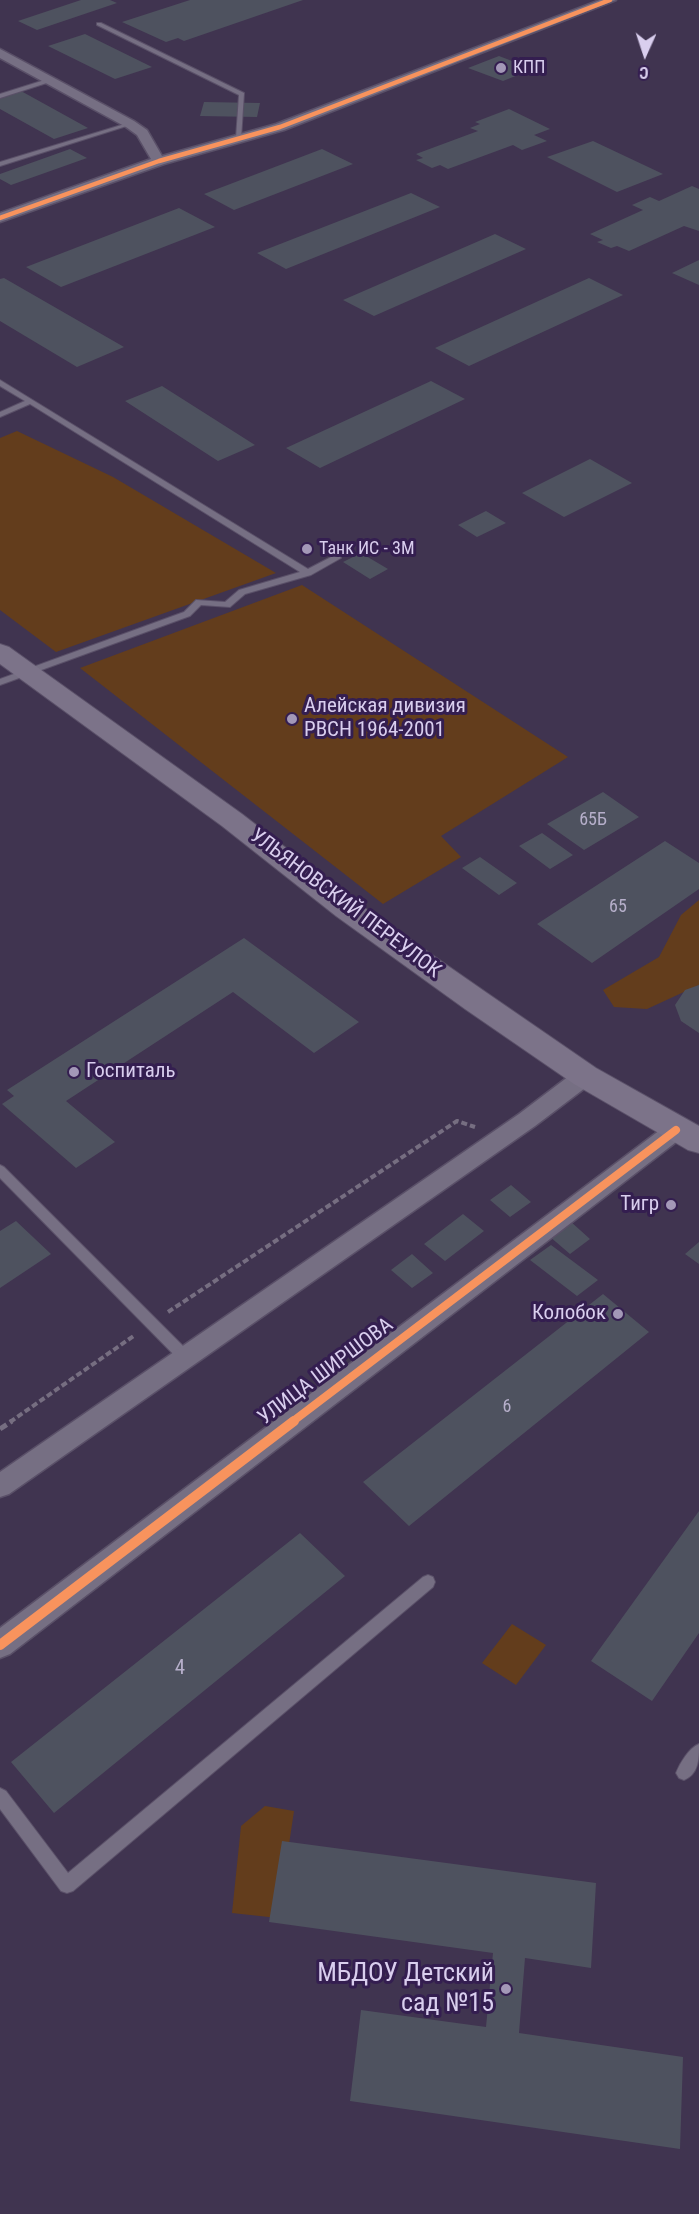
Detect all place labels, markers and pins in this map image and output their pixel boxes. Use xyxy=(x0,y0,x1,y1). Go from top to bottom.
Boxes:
place label: КПП xyxy=(513,57,545,79)
marker: КПП xyxy=(494,61,508,75)
place label: Танк ИС - 3М xyxy=(319,538,415,560)
marker: Танк ИС - 3М xyxy=(300,542,314,556)
place label: Алейская дивизия РВСН 1964-2001 xyxy=(304,694,466,744)
marker: Алейская дивизия РВСН 1964-2001 xyxy=(285,712,299,726)
place label: Госпиталь xyxy=(86,1059,176,1085)
marker: Госпиталь xyxy=(67,1065,81,1079)
place label: Тигр xyxy=(620,1192,659,1218)
marker: Тигр xyxy=(664,1198,678,1212)
place label: Колобок xyxy=(532,1301,606,1327)
marker: Колобок xyxy=(611,1307,625,1321)
place label: МБДОУ Детский сад №15 xyxy=(317,1958,494,2020)
marker: МБДОУ Детский сад №15 xyxy=(499,1982,513,1996)

